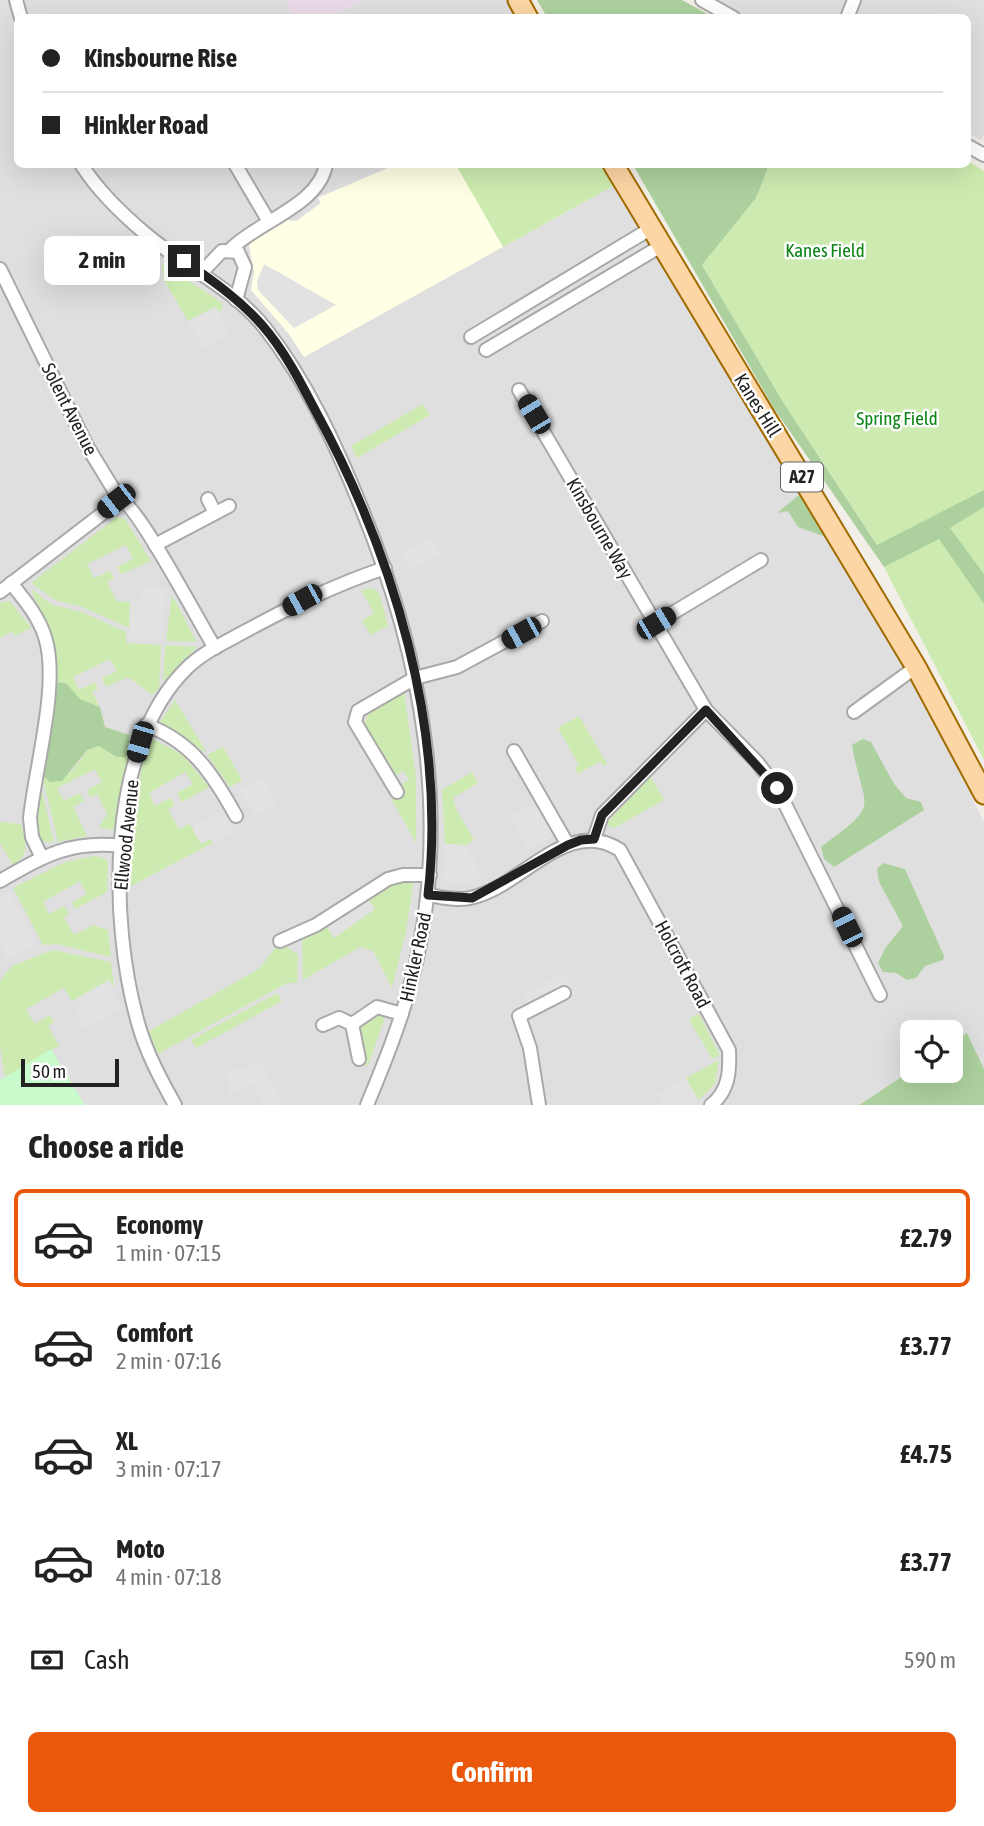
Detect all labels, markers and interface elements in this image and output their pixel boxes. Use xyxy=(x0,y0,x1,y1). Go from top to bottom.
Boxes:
text: Kinsbourne Rise xyxy=(84,43,237,73)
text: Hinkler Road xyxy=(84,110,208,140)
callout: 2 min xyxy=(44,236,160,286)
park label: Kanes Field xyxy=(785,239,865,261)
route end xyxy=(168,245,200,277)
text: 2 min xyxy=(79,247,125,273)
street label: Solent Avenue xyxy=(37,359,103,459)
street label: Kanes Hill xyxy=(730,369,786,441)
car xyxy=(515,391,554,437)
park label: Spring Field xyxy=(856,407,938,429)
road number: A27 xyxy=(781,462,823,491)
street label: Kinsbourne Way xyxy=(562,474,638,582)
car xyxy=(93,480,140,522)
car xyxy=(279,581,326,619)
car xyxy=(633,603,680,643)
car xyxy=(498,614,545,652)
car xyxy=(125,719,156,765)
route start xyxy=(761,772,793,804)
street label: Ellwood Avenue xyxy=(109,779,143,891)
car xyxy=(829,904,866,950)
street label: Hinkler Road xyxy=(395,910,435,1004)
street label: Holcroft Road xyxy=(651,916,715,1012)
map controls xyxy=(900,1020,963,1083)
button: locate xyxy=(900,1020,963,1083)
scale bar xyxy=(21,1056,119,1088)
text: 50 m xyxy=(32,1060,66,1082)
text: Choose a ride xyxy=(28,1128,184,1165)
icon: car xyxy=(32,1207,95,1270)
text: Economy xyxy=(116,1210,203,1240)
text: £2.79 xyxy=(900,1223,952,1253)
text: 1 min · 07:15 xyxy=(116,1240,222,1266)
icon: car xyxy=(32,1315,95,1378)
text: Comfort xyxy=(116,1318,193,1348)
text: £3.77 xyxy=(900,1331,952,1361)
text: 2 min · 07:16 xyxy=(116,1348,222,1374)
icon: car xyxy=(32,1423,95,1486)
text: XL xyxy=(116,1426,138,1456)
text: £4.75 xyxy=(900,1439,952,1469)
text: 3 min · 07:17 xyxy=(116,1456,222,1482)
icon: car xyxy=(32,1531,95,1594)
text: Moto xyxy=(116,1534,165,1564)
text: £3.77 xyxy=(900,1547,952,1577)
text: 4 min · 07:18 xyxy=(116,1564,222,1590)
icon: cash xyxy=(28,1641,66,1679)
text: Cash xyxy=(84,1645,130,1675)
text: 590 m xyxy=(904,1647,956,1673)
button: Confirm xyxy=(28,1732,956,1812)

